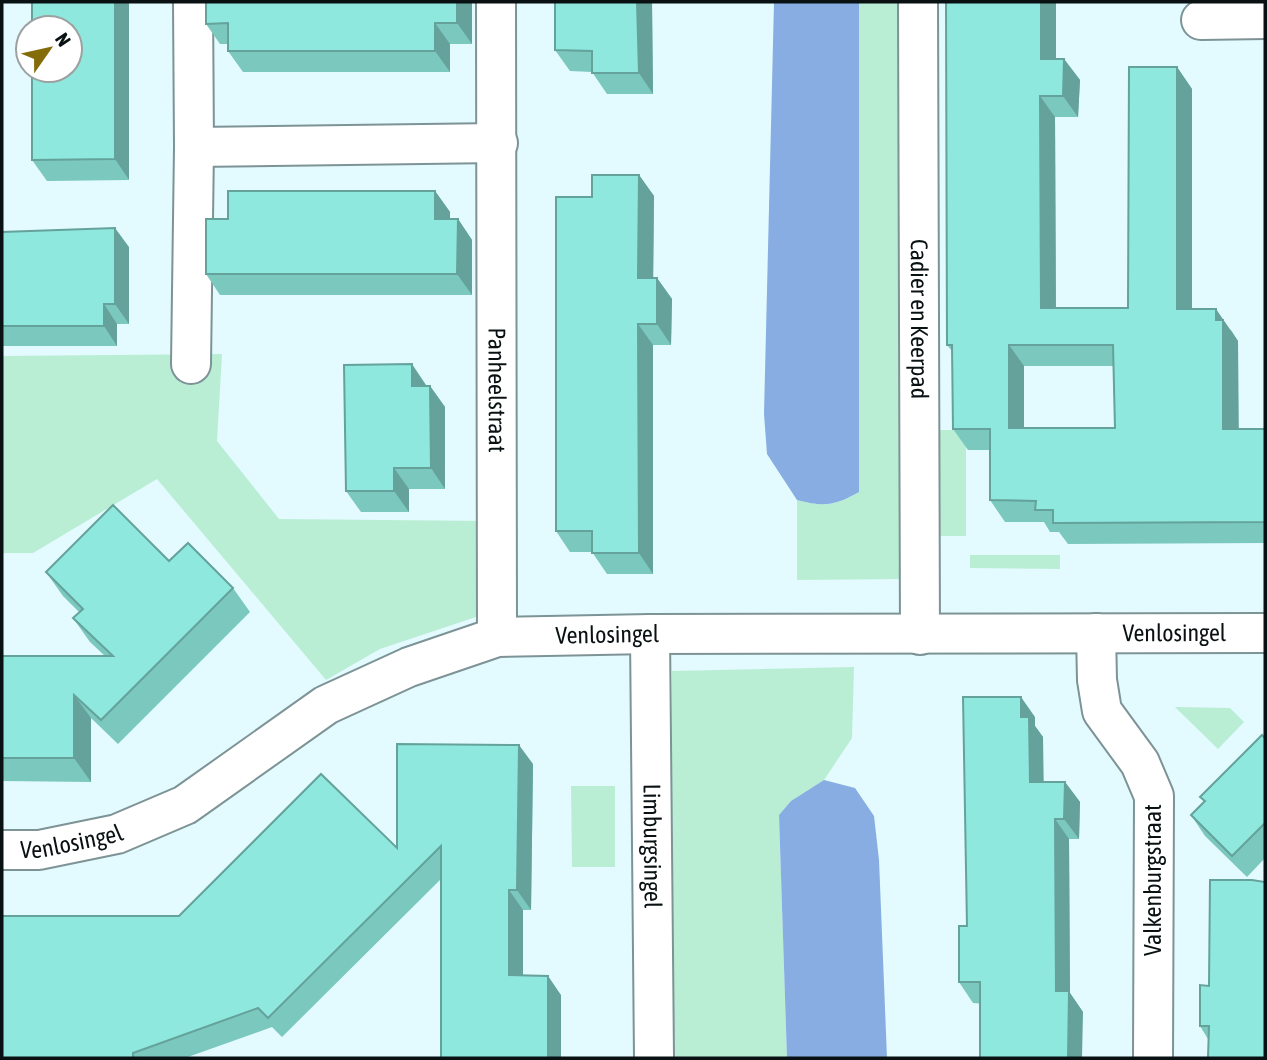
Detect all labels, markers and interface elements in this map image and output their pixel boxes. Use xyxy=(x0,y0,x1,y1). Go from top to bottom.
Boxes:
north arrow xyxy=(14,14,84,84)
text: N xyxy=(51,29,75,50)
street label: Cadier en Keerpad xyxy=(906,239,933,399)
street label: Panheelstraat xyxy=(484,327,511,453)
street label: Venlosingel xyxy=(1122,619,1227,646)
street label: Venlosingel xyxy=(555,620,660,649)
street label: Limburgsingel xyxy=(638,784,667,909)
street label: Valkenburgstraat xyxy=(1139,804,1166,956)
street label: Venlosingel xyxy=(20,819,128,863)

